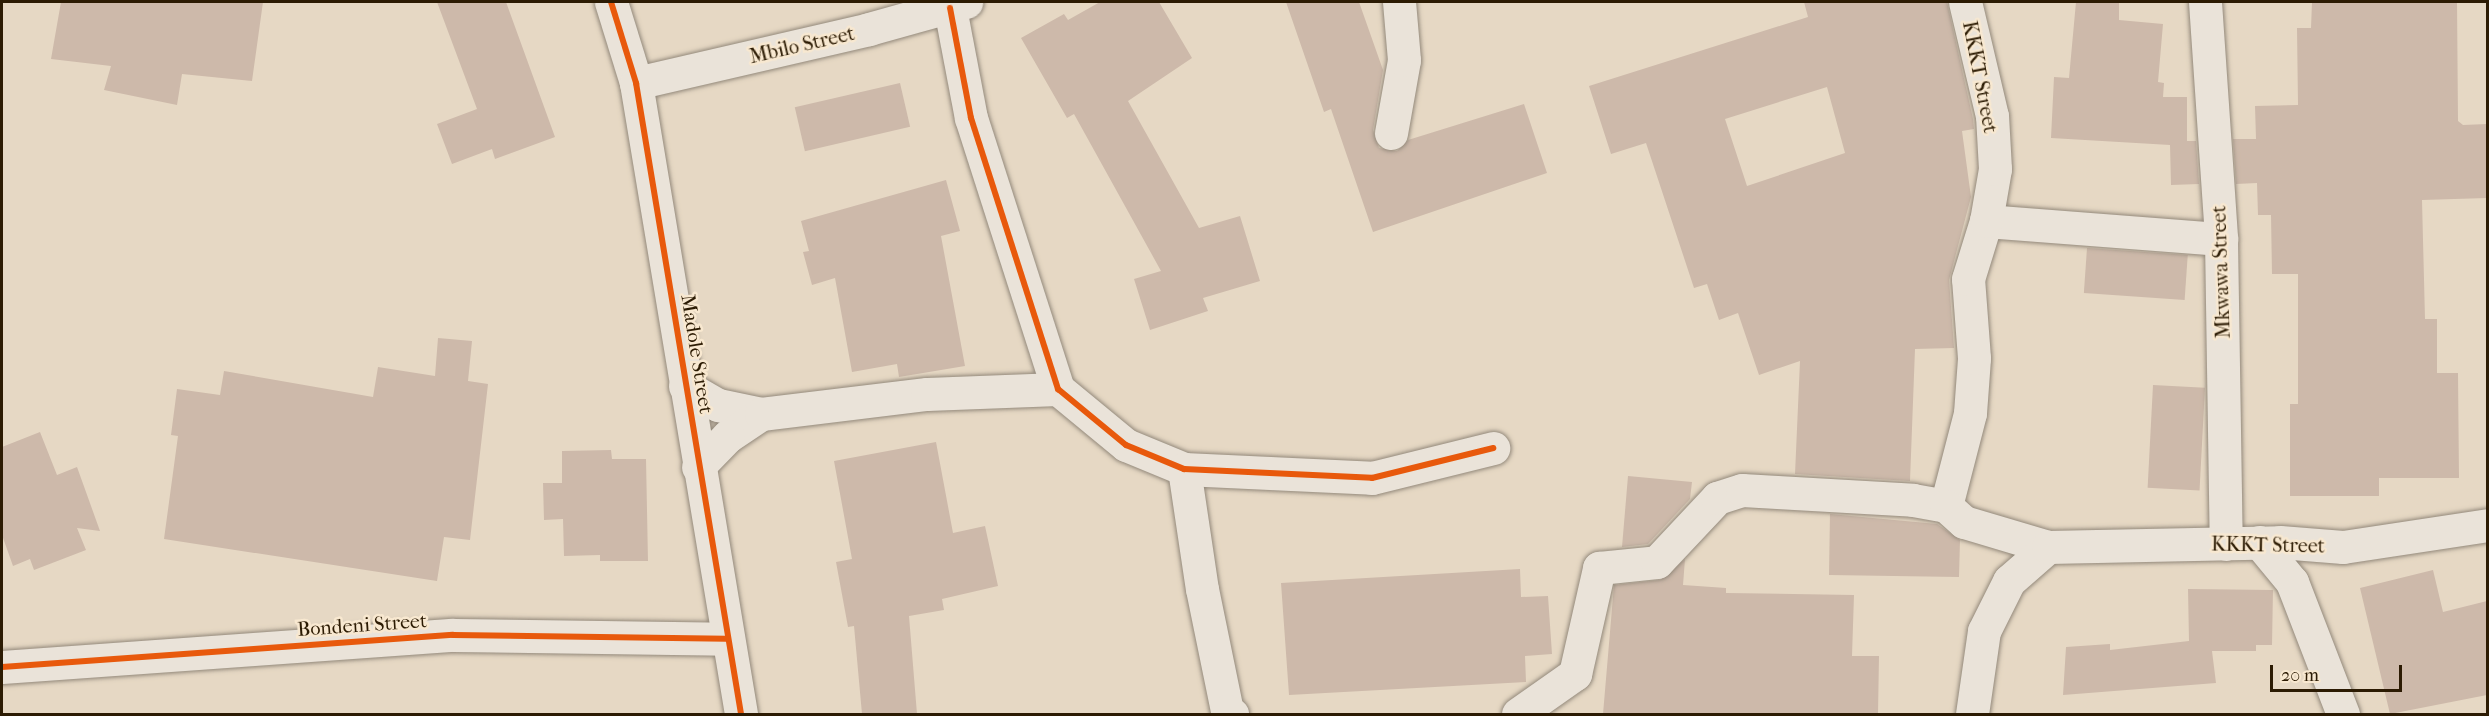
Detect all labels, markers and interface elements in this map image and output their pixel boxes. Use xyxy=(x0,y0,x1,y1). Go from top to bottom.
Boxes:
street label: KKKT Street xyxy=(1957,19,2003,135)
street label: Mbilo Street xyxy=(747,21,857,69)
street label: Mkwawa Street xyxy=(2207,205,2235,339)
street label: Madole Street xyxy=(676,292,718,416)
street label: KKKT Street xyxy=(2211,532,2325,558)
street label: Bondeni Street xyxy=(296,608,428,642)
scale bar xyxy=(2273,653,2405,691)
text: 20 m xyxy=(2281,665,2319,686)

